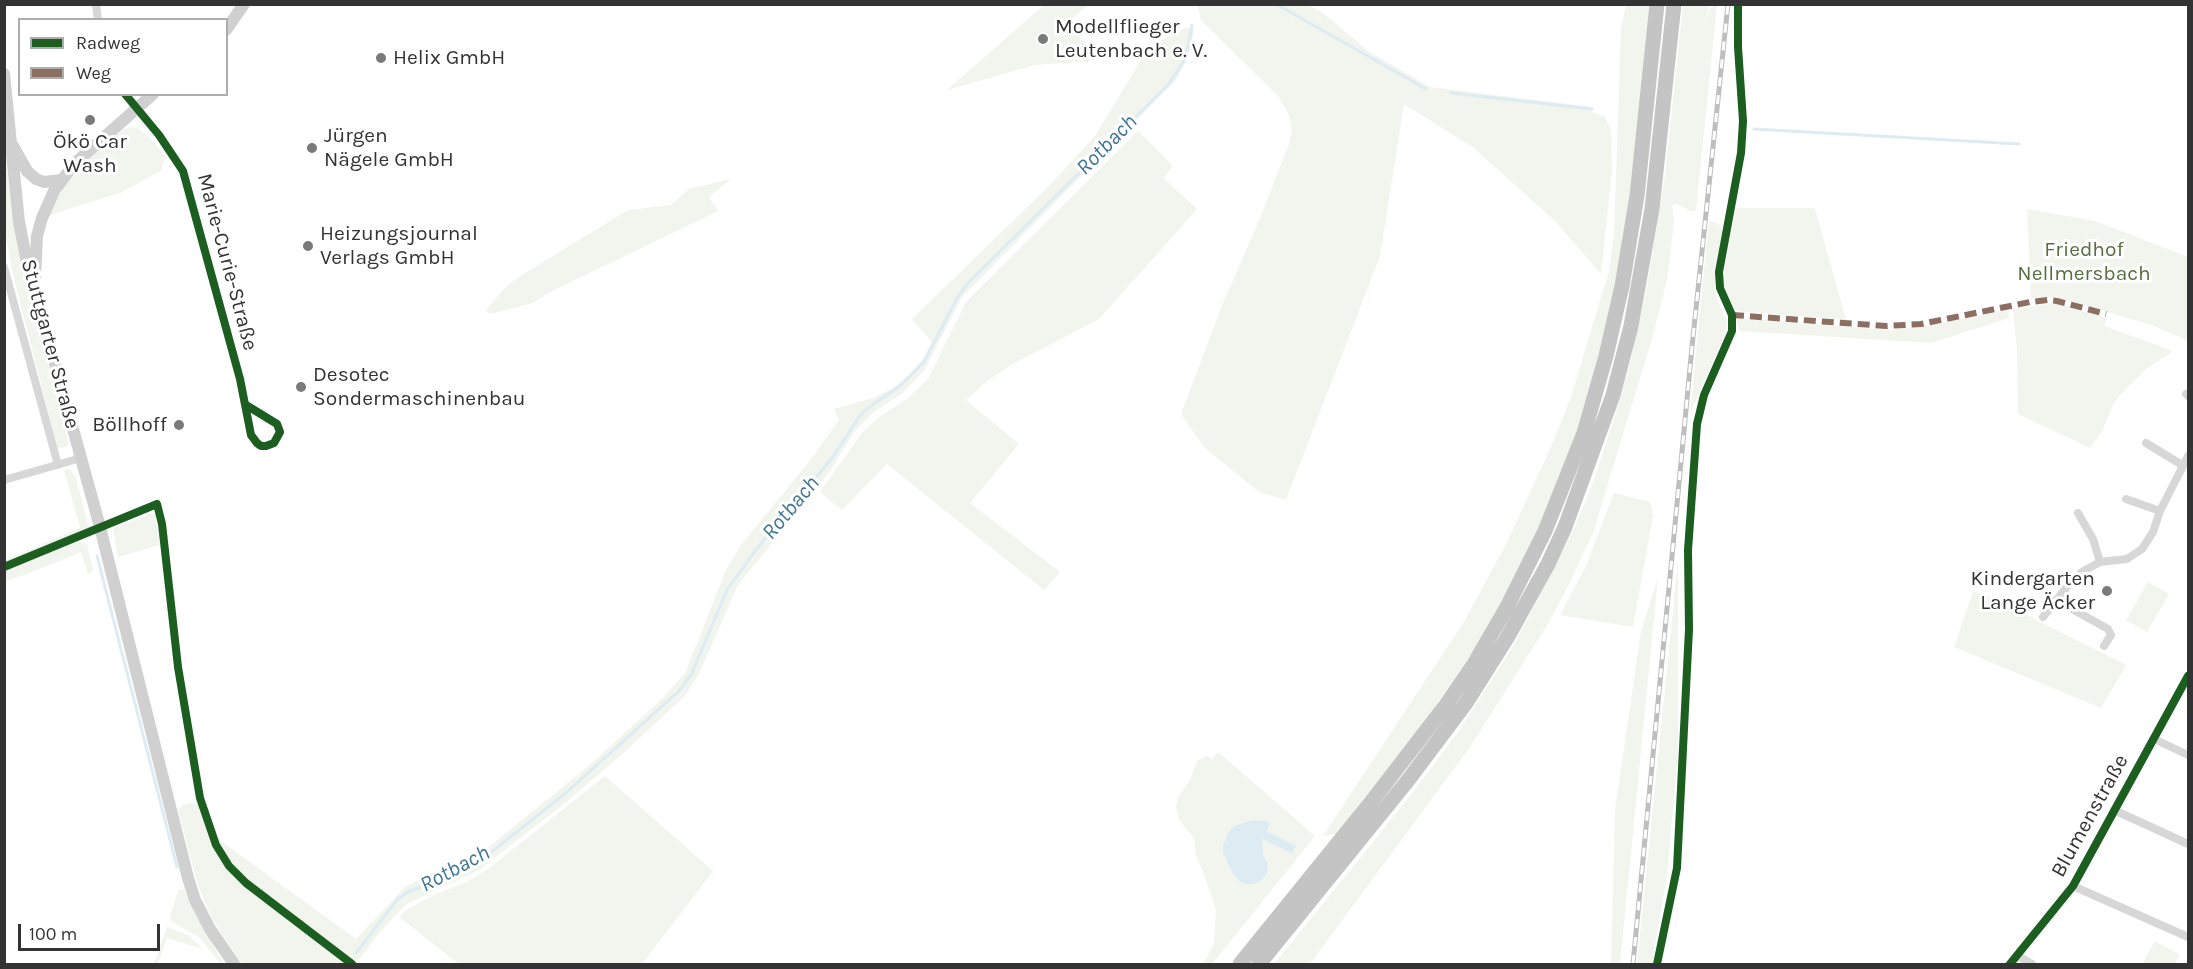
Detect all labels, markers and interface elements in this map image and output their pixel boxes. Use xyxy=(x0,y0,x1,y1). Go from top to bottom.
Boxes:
place label: Modellflieger Leutenbach e. V. xyxy=(1055,14,1207,64)
legend xyxy=(18,18,228,96)
text: Radweg xyxy=(76,32,140,54)
marker: Modellflieger Leutenbach e. V. xyxy=(1036,32,1050,46)
place label: Helix GmbH xyxy=(393,45,505,71)
marker: Helix GmbH xyxy=(374,51,388,65)
text: Weg xyxy=(76,62,111,84)
water label: Rotbach xyxy=(1071,109,1143,181)
marker: Ökö Car Wash xyxy=(83,113,97,127)
place label: Jürgen Nägele GmbH xyxy=(324,123,454,173)
place label: Ökö Car Wash xyxy=(53,129,127,179)
marker: Jürgen Nägele GmbH xyxy=(305,141,319,155)
street label: Marie-Curie-Straße xyxy=(191,171,263,353)
place label: Heizungsjournal Verlags GmbH xyxy=(320,221,478,271)
park label: Friedhof Nellmersbach xyxy=(2017,237,2151,287)
marker: Heizungsjournal Verlags GmbH xyxy=(301,239,315,253)
street label: Stuttgarter Straße xyxy=(15,256,85,432)
place label: Desotec Sondermaschinenbau xyxy=(313,362,526,412)
marker: Desotec Sondermaschinenbau xyxy=(294,380,308,394)
place label: Böllhoff xyxy=(92,412,167,438)
marker: Böllhoff xyxy=(172,418,186,432)
water label: Rotbach xyxy=(757,471,825,545)
place label: Kindergarten Lange Äcker xyxy=(1970,566,2095,616)
marker: Kindergarten Lange Äcker xyxy=(2100,584,2114,598)
street label: Blumenstraße xyxy=(2046,750,2134,882)
water label: Rotbach xyxy=(416,840,494,898)
scale bar xyxy=(21,912,164,950)
text: 100 m xyxy=(29,923,77,945)

